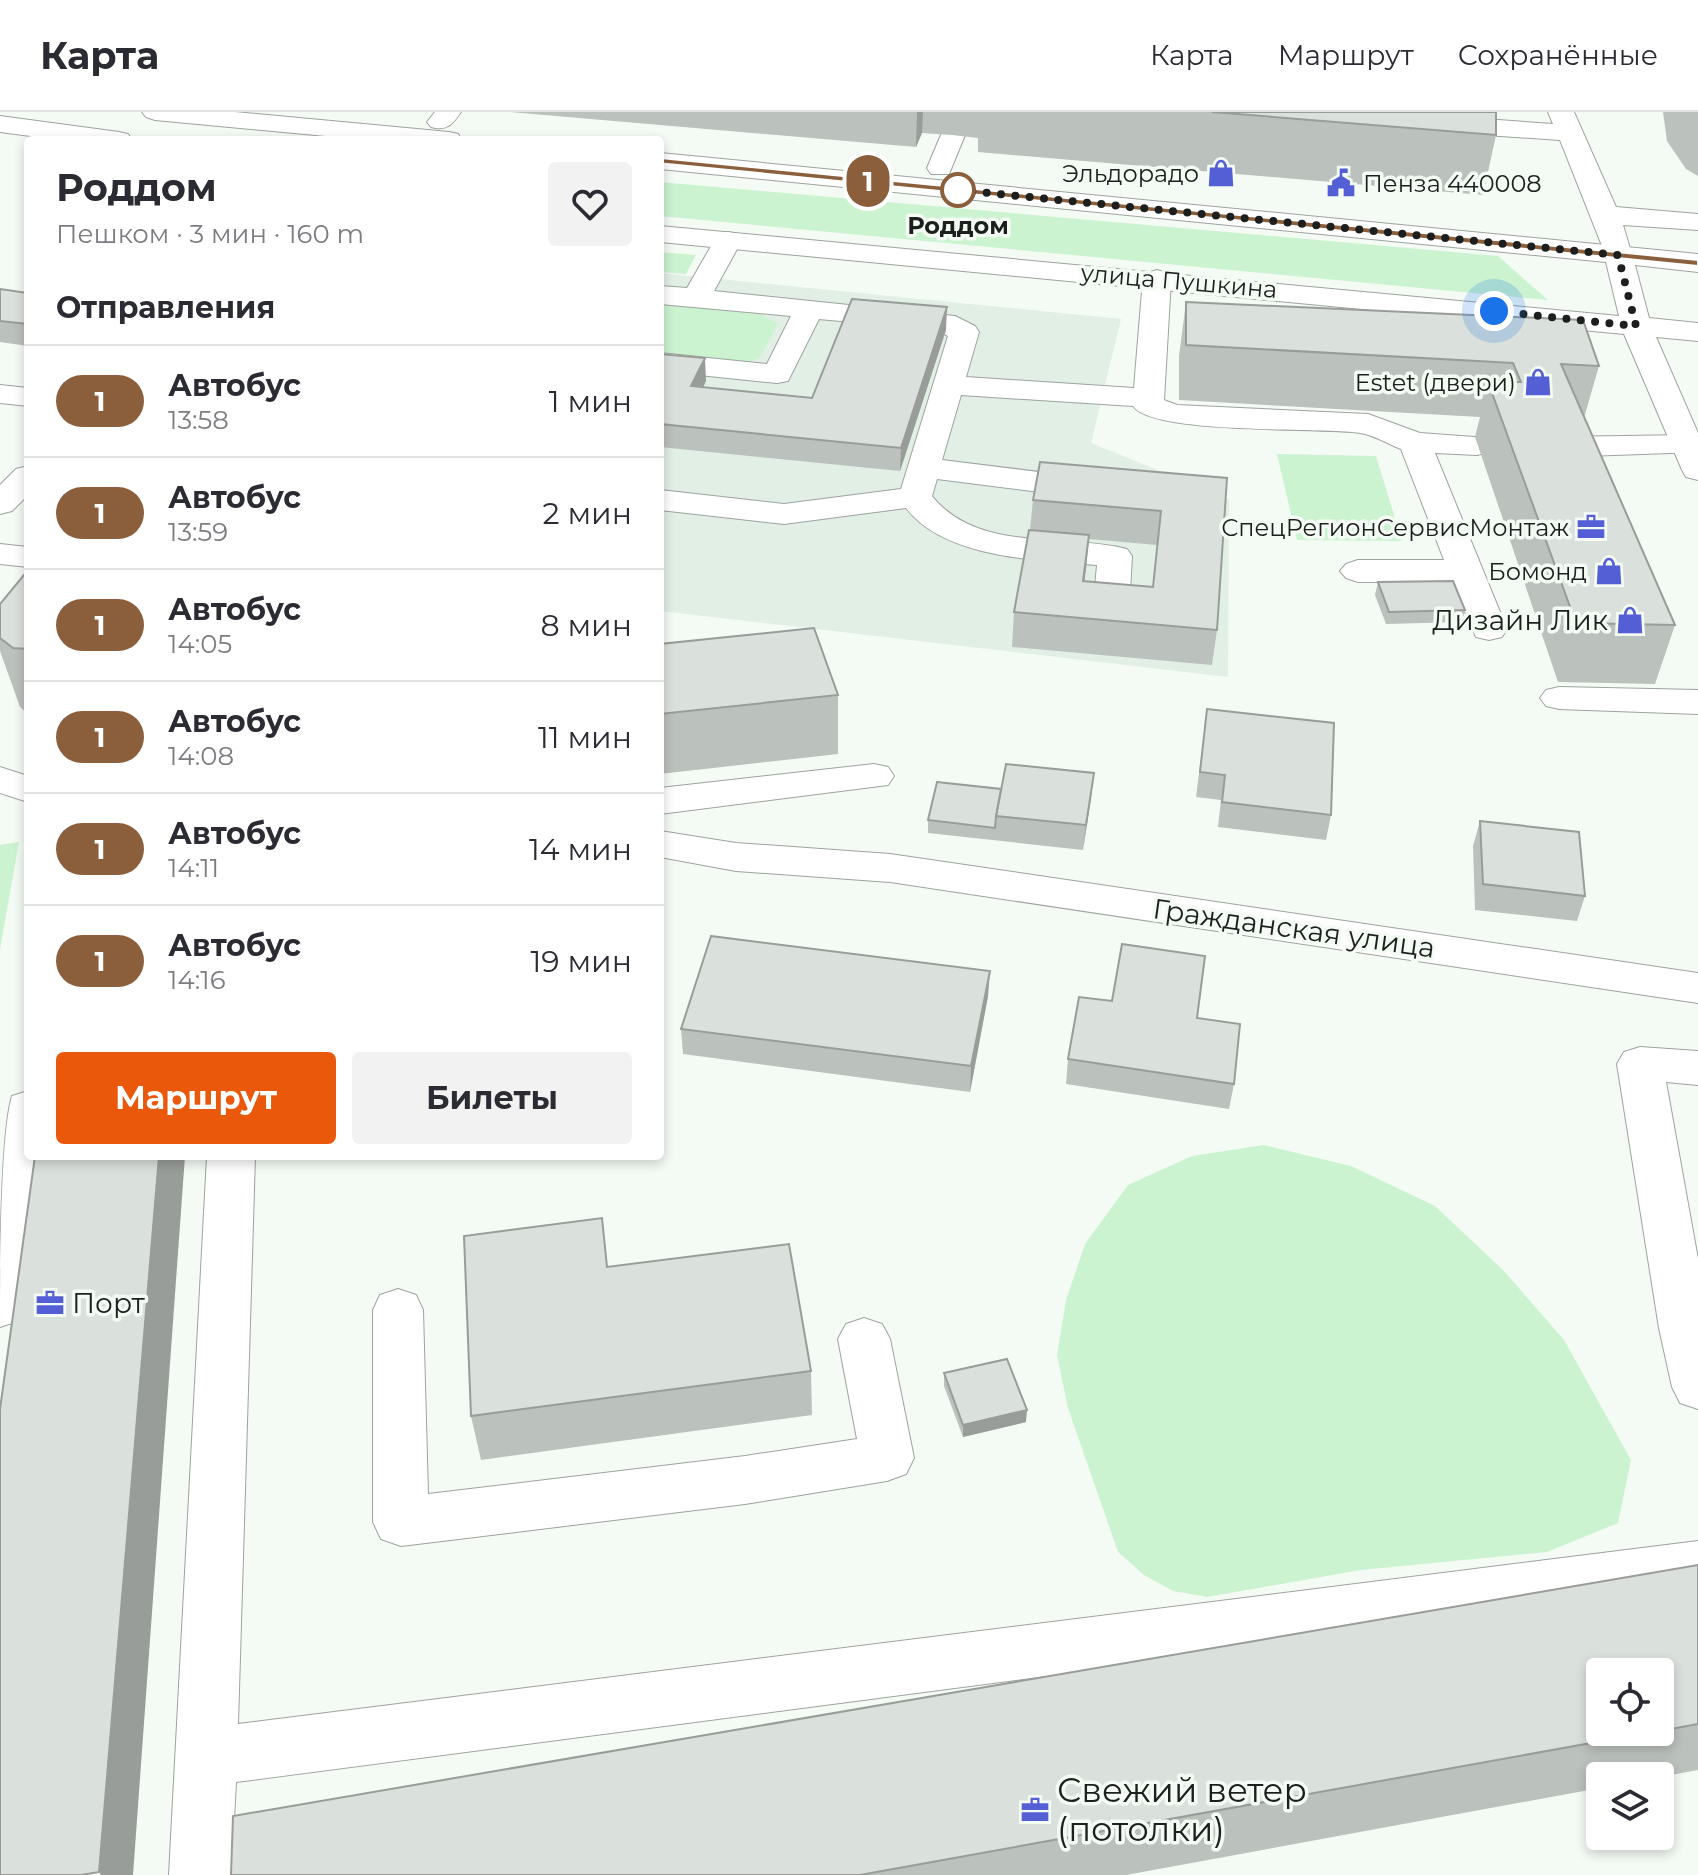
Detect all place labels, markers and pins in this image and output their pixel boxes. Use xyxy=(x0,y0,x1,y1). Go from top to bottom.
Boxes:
shop icon: Эльдорадо xyxy=(1206,158,1236,188)
place label: Эльдорадо xyxy=(1062,159,1199,188)
public building icon: Пенза 440008 xyxy=(1326,168,1356,198)
place label: Пенза 440008 xyxy=(1363,169,1542,198)
marker: Роддом xyxy=(941,173,975,207)
place label: Роддом xyxy=(907,211,1009,240)
shop icon: Estet (двери) xyxy=(1523,367,1553,397)
place label: Estet (двери) xyxy=(1355,368,1516,397)
office icon: СпецРегионСервисМонтаж xyxy=(1576,512,1606,542)
place label: СпецРегионСервисМонтаж xyxy=(1221,513,1569,542)
shop icon: Бомонд xyxy=(1594,556,1624,586)
place label: Бомонд xyxy=(1488,557,1587,586)
place label: Дизайн Лик xyxy=(1432,603,1608,637)
shop icon: Дизайн Лик xyxy=(1615,605,1645,635)
place label: Порт xyxy=(72,1286,146,1320)
office icon: Порт xyxy=(35,1288,65,1318)
place label: Свежий ветер (потолки) xyxy=(1057,1769,1307,1850)
office icon: Свежий ветер (потолки) xyxy=(1020,1795,1050,1825)

